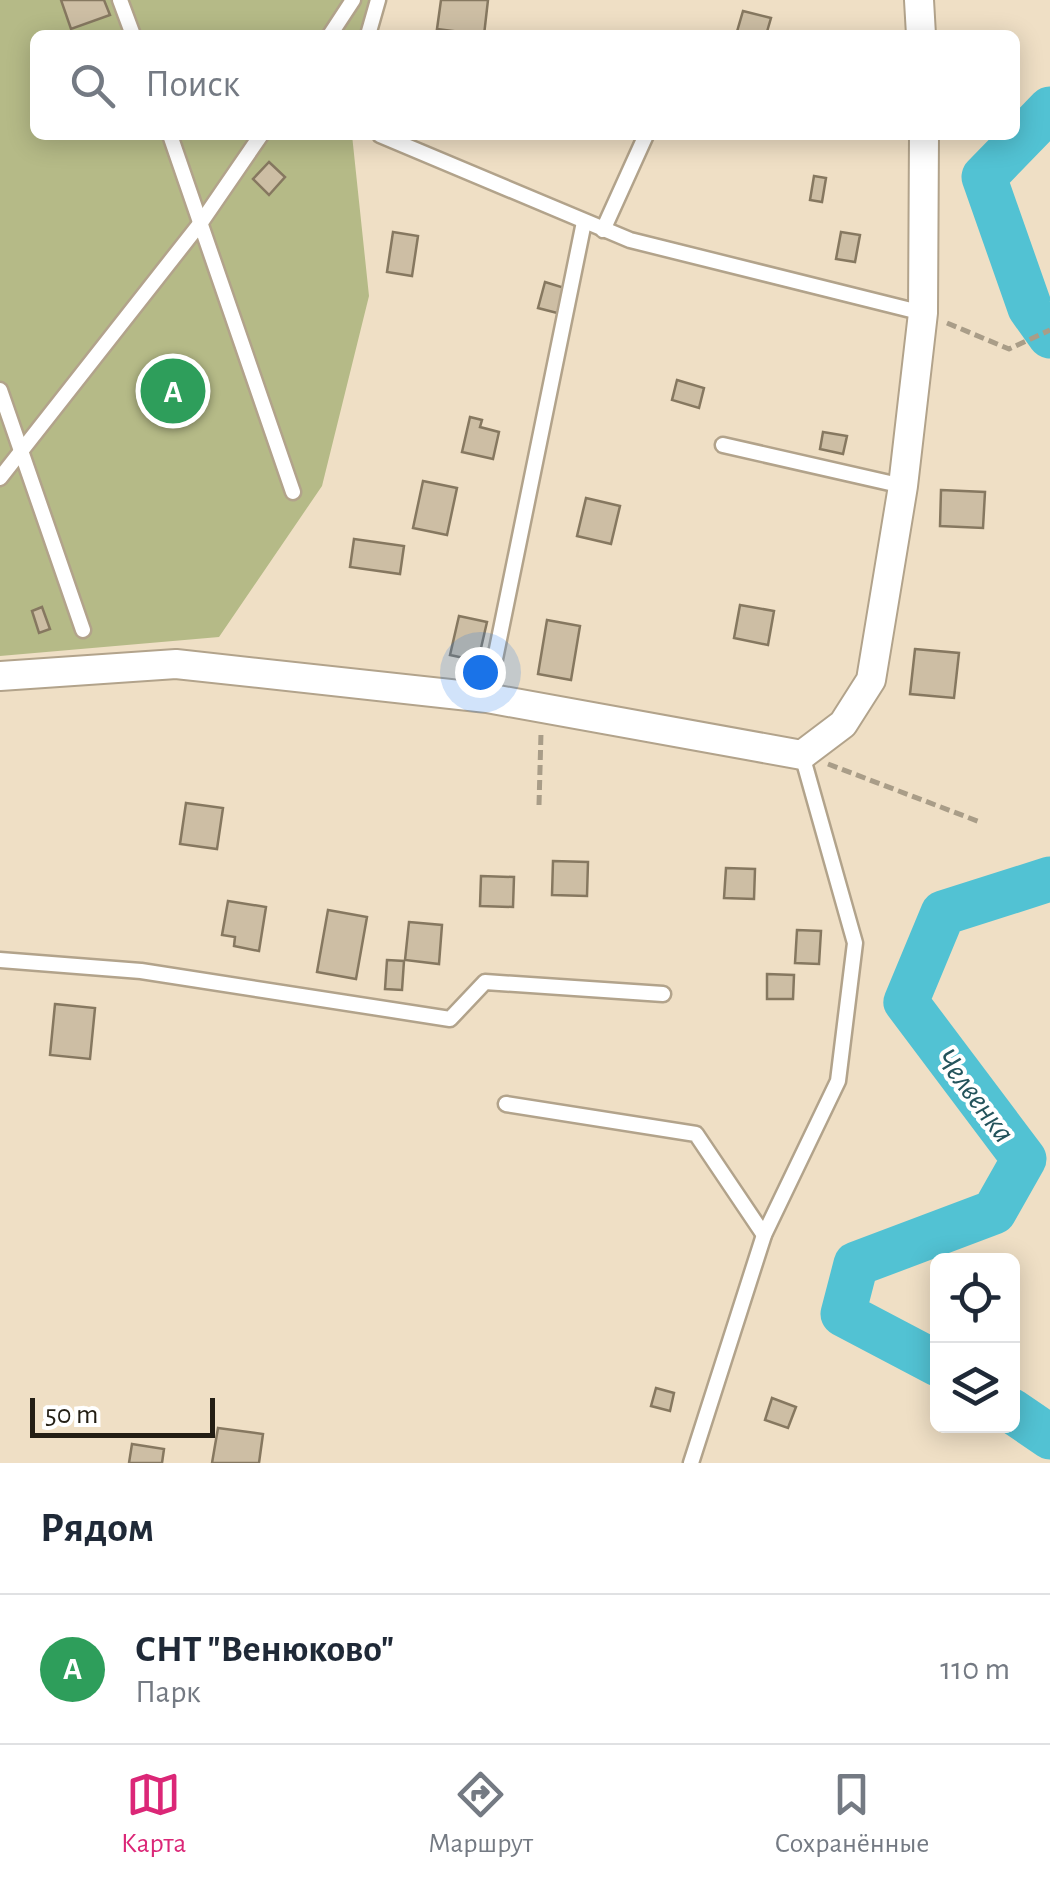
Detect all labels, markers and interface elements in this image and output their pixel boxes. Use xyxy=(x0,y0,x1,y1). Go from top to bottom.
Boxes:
search box xyxy=(30,30,1020,140)
icon: search xyxy=(65,58,120,113)
text: Поиск xyxy=(145,66,240,104)
pin: A xyxy=(140,354,206,428)
your location xyxy=(455,647,506,698)
water label: Челвенка xyxy=(930,1043,1020,1148)
map controls xyxy=(930,1253,1020,1433)
button: locate xyxy=(930,1253,1020,1343)
button: layers xyxy=(930,1343,1020,1433)
scale bar xyxy=(30,1393,215,1438)
text: 50 m xyxy=(45,1401,99,1429)
text: Рядом xyxy=(40,1507,154,1549)
text: СНТ "Венюково" xyxy=(135,1631,394,1669)
text: A xyxy=(63,1653,82,1685)
text: 110 m xyxy=(940,1653,1010,1685)
text: Парк xyxy=(135,1676,201,1708)
tab: Карта xyxy=(121,1767,186,1861)
tab: Маршрут xyxy=(428,1767,533,1861)
tab: Сохранённые xyxy=(775,1767,929,1861)

